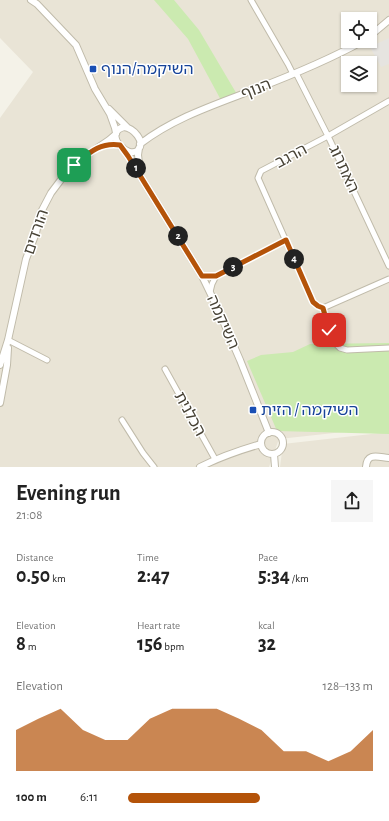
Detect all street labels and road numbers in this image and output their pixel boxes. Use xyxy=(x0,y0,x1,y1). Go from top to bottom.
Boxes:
street label: הנוף xyxy=(239,76,273,102)
street label: הרגב xyxy=(272,141,310,171)
street label: האתרוג xyxy=(326,143,362,195)
street label: הורדים xyxy=(21,207,51,257)
street label: השיקמה xyxy=(204,293,242,351)
street label: הכלנית xyxy=(171,389,209,439)

